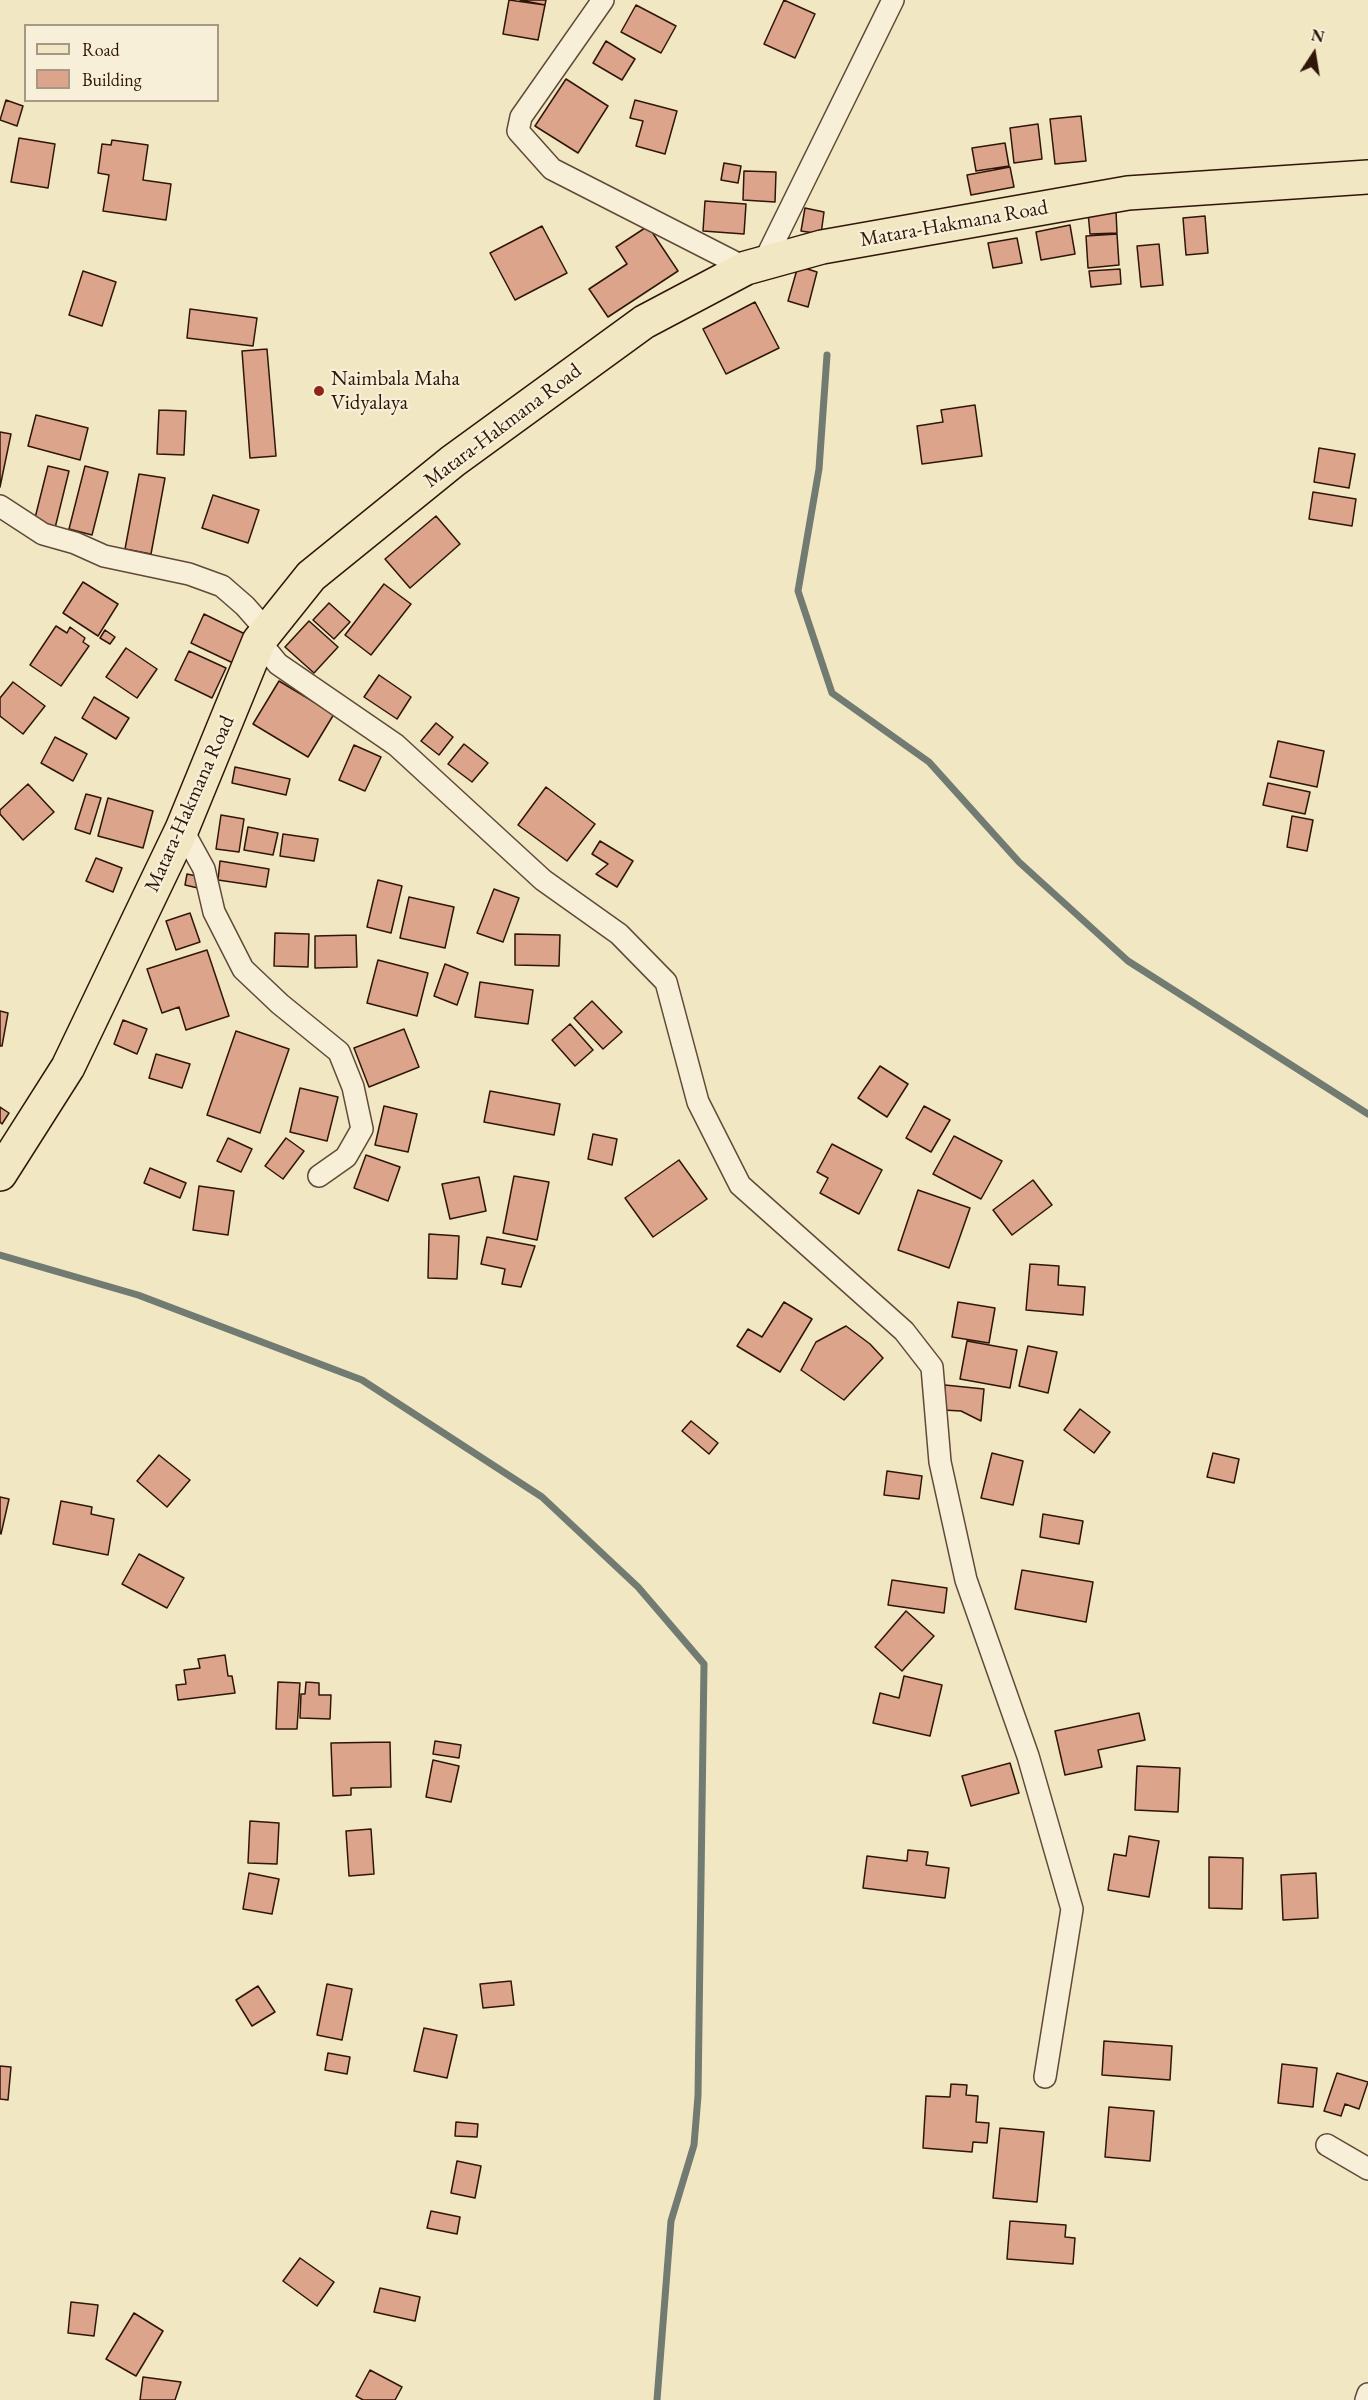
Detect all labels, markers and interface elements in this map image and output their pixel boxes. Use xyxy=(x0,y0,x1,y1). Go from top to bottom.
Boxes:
legend xyxy=(24,24,219,102)
north arrow xyxy=(1284,24,1344,84)
text: N xyxy=(1309,24,1326,48)
text: Road xyxy=(82,38,120,61)
text: Building xyxy=(82,68,142,91)
street label: Matara-Hakmana Road xyxy=(858,195,1050,253)
street label: Matara-Hakmana Road xyxy=(419,359,587,493)
place label: Naimbala Maha Vidyalaya xyxy=(331,366,460,416)
marker: Naimbala Maha Vidyalaya xyxy=(312,384,326,398)
street label: Matara-Hakmana Road xyxy=(140,712,240,896)

